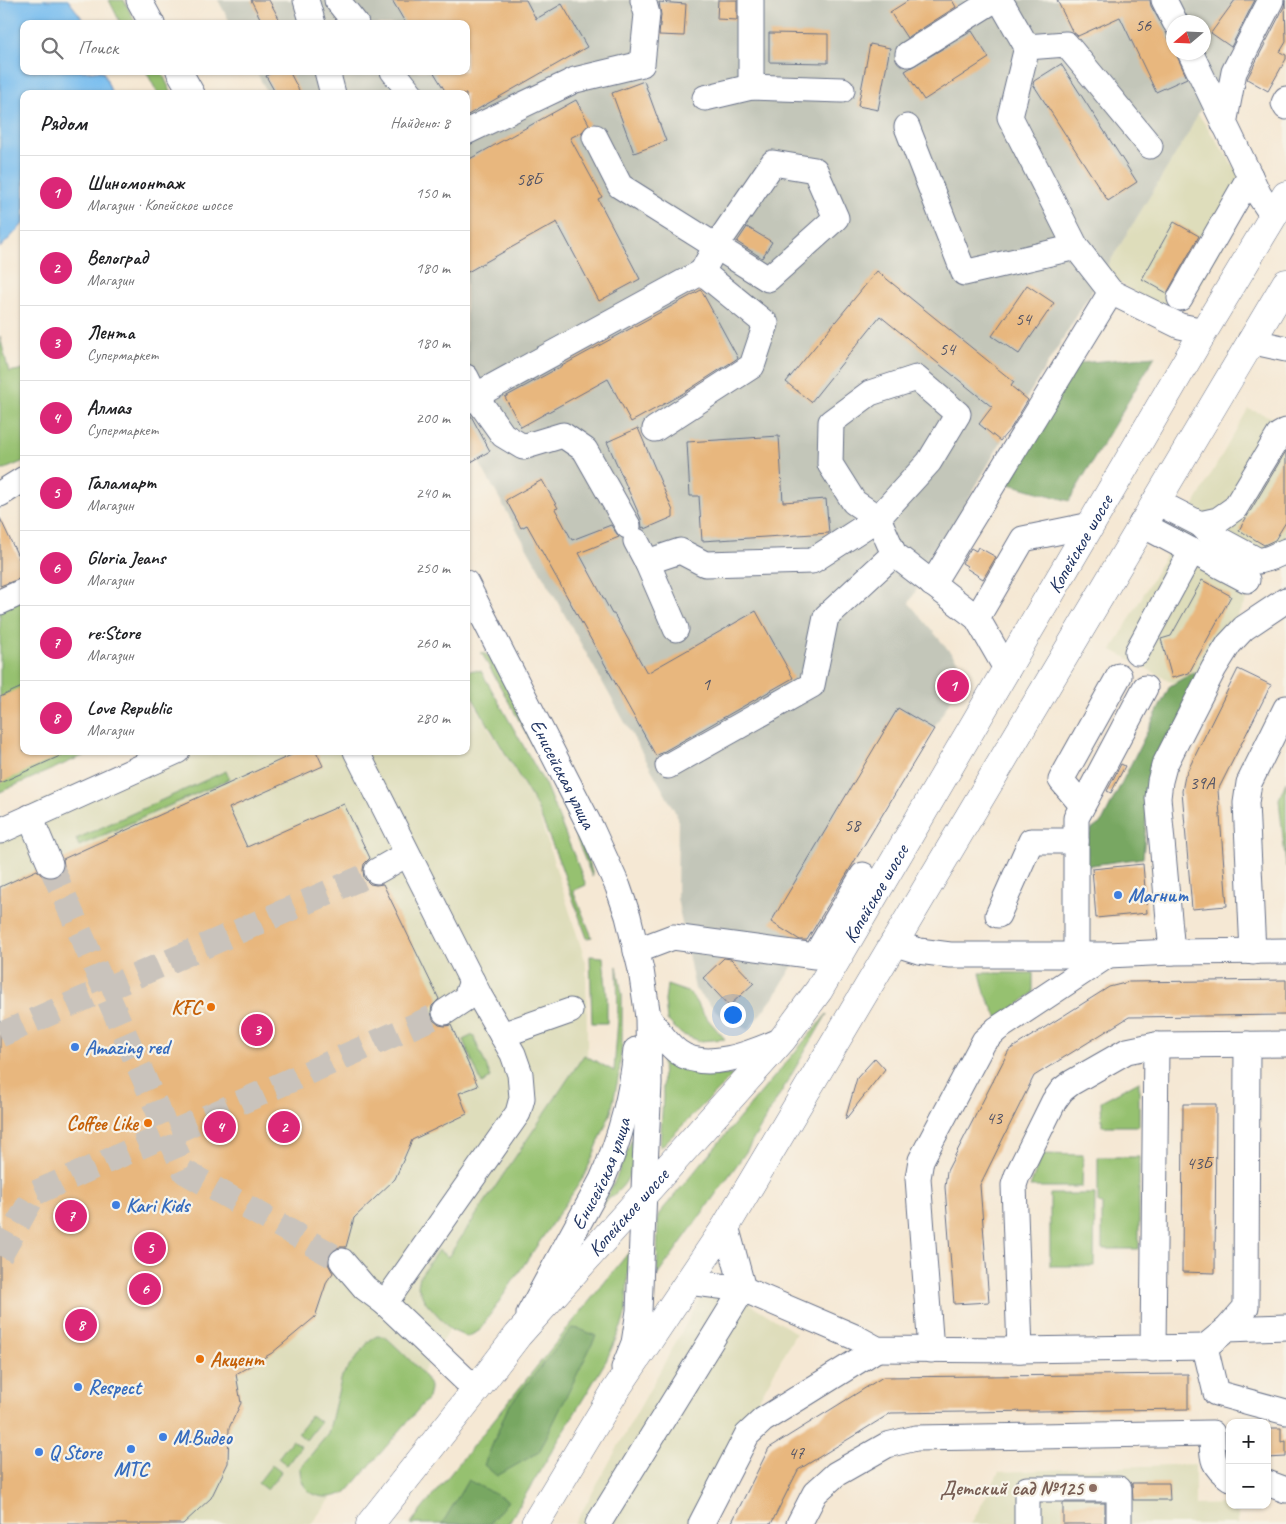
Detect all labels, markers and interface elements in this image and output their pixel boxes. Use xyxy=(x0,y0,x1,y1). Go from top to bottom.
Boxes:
house number: 56 xyxy=(1135,14,1152,36)
north arrow xyxy=(1166,15,1211,60)
search box xyxy=(20,20,470,75)
icon: search xyxy=(38,34,66,62)
text: Поиск xyxy=(78,36,118,60)
text: Рядом xyxy=(40,110,87,136)
text: Найдено: 8 xyxy=(390,113,450,133)
house number: 58Б xyxy=(516,168,545,190)
text: Шиномонтаж xyxy=(87,171,184,195)
text: 1 xyxy=(52,183,60,203)
text: 150 m xyxy=(416,183,450,203)
text: Магазин · Копейское шоссе xyxy=(87,195,232,215)
text: Велоград xyxy=(87,246,148,270)
text: 2 xyxy=(52,258,60,278)
text: 180 m xyxy=(416,258,450,278)
text: Магазин xyxy=(87,270,134,290)
house number: 54 xyxy=(1015,308,1033,330)
text: Лента xyxy=(87,321,135,345)
text: 3 xyxy=(52,333,60,353)
text: 180 m xyxy=(416,333,450,353)
house number: 54 xyxy=(939,338,957,360)
text: Супермаркет xyxy=(87,345,158,365)
text: Алмаз xyxy=(87,396,131,420)
text: 4 xyxy=(52,408,60,428)
text: 200 m xyxy=(416,408,450,428)
text: Супермаркет xyxy=(87,420,158,440)
text: Галамарт xyxy=(87,471,155,495)
text: 5 xyxy=(53,483,59,503)
text: 240 m xyxy=(416,483,450,503)
street label: Копейское шоссе xyxy=(1041,489,1119,597)
text: Магазин xyxy=(87,495,134,515)
text: Gloria Jeans xyxy=(87,546,165,570)
text: 6 xyxy=(52,558,60,578)
text: 250 m xyxy=(416,558,450,578)
text: Магазин xyxy=(87,570,134,590)
text: re:Store xyxy=(87,621,140,645)
text: 7 xyxy=(52,633,60,653)
text: 260 m xyxy=(416,633,450,653)
text: Магазин xyxy=(87,645,134,665)
pin: 1 xyxy=(937,667,969,705)
house number: 1 xyxy=(702,673,711,695)
text: Love Republic xyxy=(87,696,172,720)
text: 8 xyxy=(52,708,60,728)
text: 280 m xyxy=(416,708,450,728)
street label: Енисейская улица xyxy=(525,715,602,834)
text: Магазин xyxy=(87,720,134,740)
house number: 39А xyxy=(1189,772,1216,794)
house number: 58 xyxy=(844,814,862,836)
street label: Копейское шоссе xyxy=(837,839,915,947)
place label: Магнит xyxy=(1128,883,1189,908)
marker: Магнит xyxy=(1112,889,1124,901)
place label: KFC xyxy=(171,995,204,1020)
marker: KFC xyxy=(205,1001,217,1013)
your location xyxy=(720,1002,746,1028)
pin: 3 xyxy=(241,1011,273,1049)
place label: Amazing red xyxy=(85,1035,173,1060)
marker: Amazing red xyxy=(69,1041,81,1053)
house number: 43 xyxy=(986,1107,1004,1129)
pin: 4 xyxy=(204,1108,236,1146)
pin: 2 xyxy=(268,1108,300,1146)
place label: Coffee Like xyxy=(66,1111,139,1136)
street label: Енисейская улица xyxy=(565,1113,636,1234)
marker: Coffee Like xyxy=(142,1117,154,1129)
house number: 43Б xyxy=(1186,1152,1215,1174)
street label: Копейское шоссе xyxy=(582,1162,675,1261)
place label: Kari Kids xyxy=(126,1193,191,1218)
pin: 7 xyxy=(55,1197,87,1235)
marker: Kari Kids xyxy=(110,1199,122,1211)
pin: 5 xyxy=(134,1229,166,1267)
pin: 6 xyxy=(129,1270,161,1308)
pin: 8 xyxy=(65,1306,97,1344)
place label: Акцент xyxy=(210,1347,265,1372)
marker: Акцент xyxy=(194,1353,206,1365)
place label: Respect xyxy=(88,1375,143,1400)
marker: Respect xyxy=(72,1381,84,1393)
map controls xyxy=(1226,1419,1271,1509)
button: + xyxy=(1226,1419,1271,1464)
place label: М.Видео xyxy=(173,1425,233,1450)
marker: М.Видео xyxy=(157,1431,169,1443)
place label: Q Store xyxy=(49,1440,103,1465)
house number: 47 xyxy=(788,1442,805,1464)
marker: МТС xyxy=(125,1443,137,1455)
marker: Q Store xyxy=(33,1446,45,1458)
place label: МТС xyxy=(114,1457,151,1482)
button: − xyxy=(1226,1464,1271,1509)
place label: Детский сад №125 xyxy=(940,1476,1085,1501)
marker: Детский сад №125 xyxy=(1087,1482,1099,1494)

